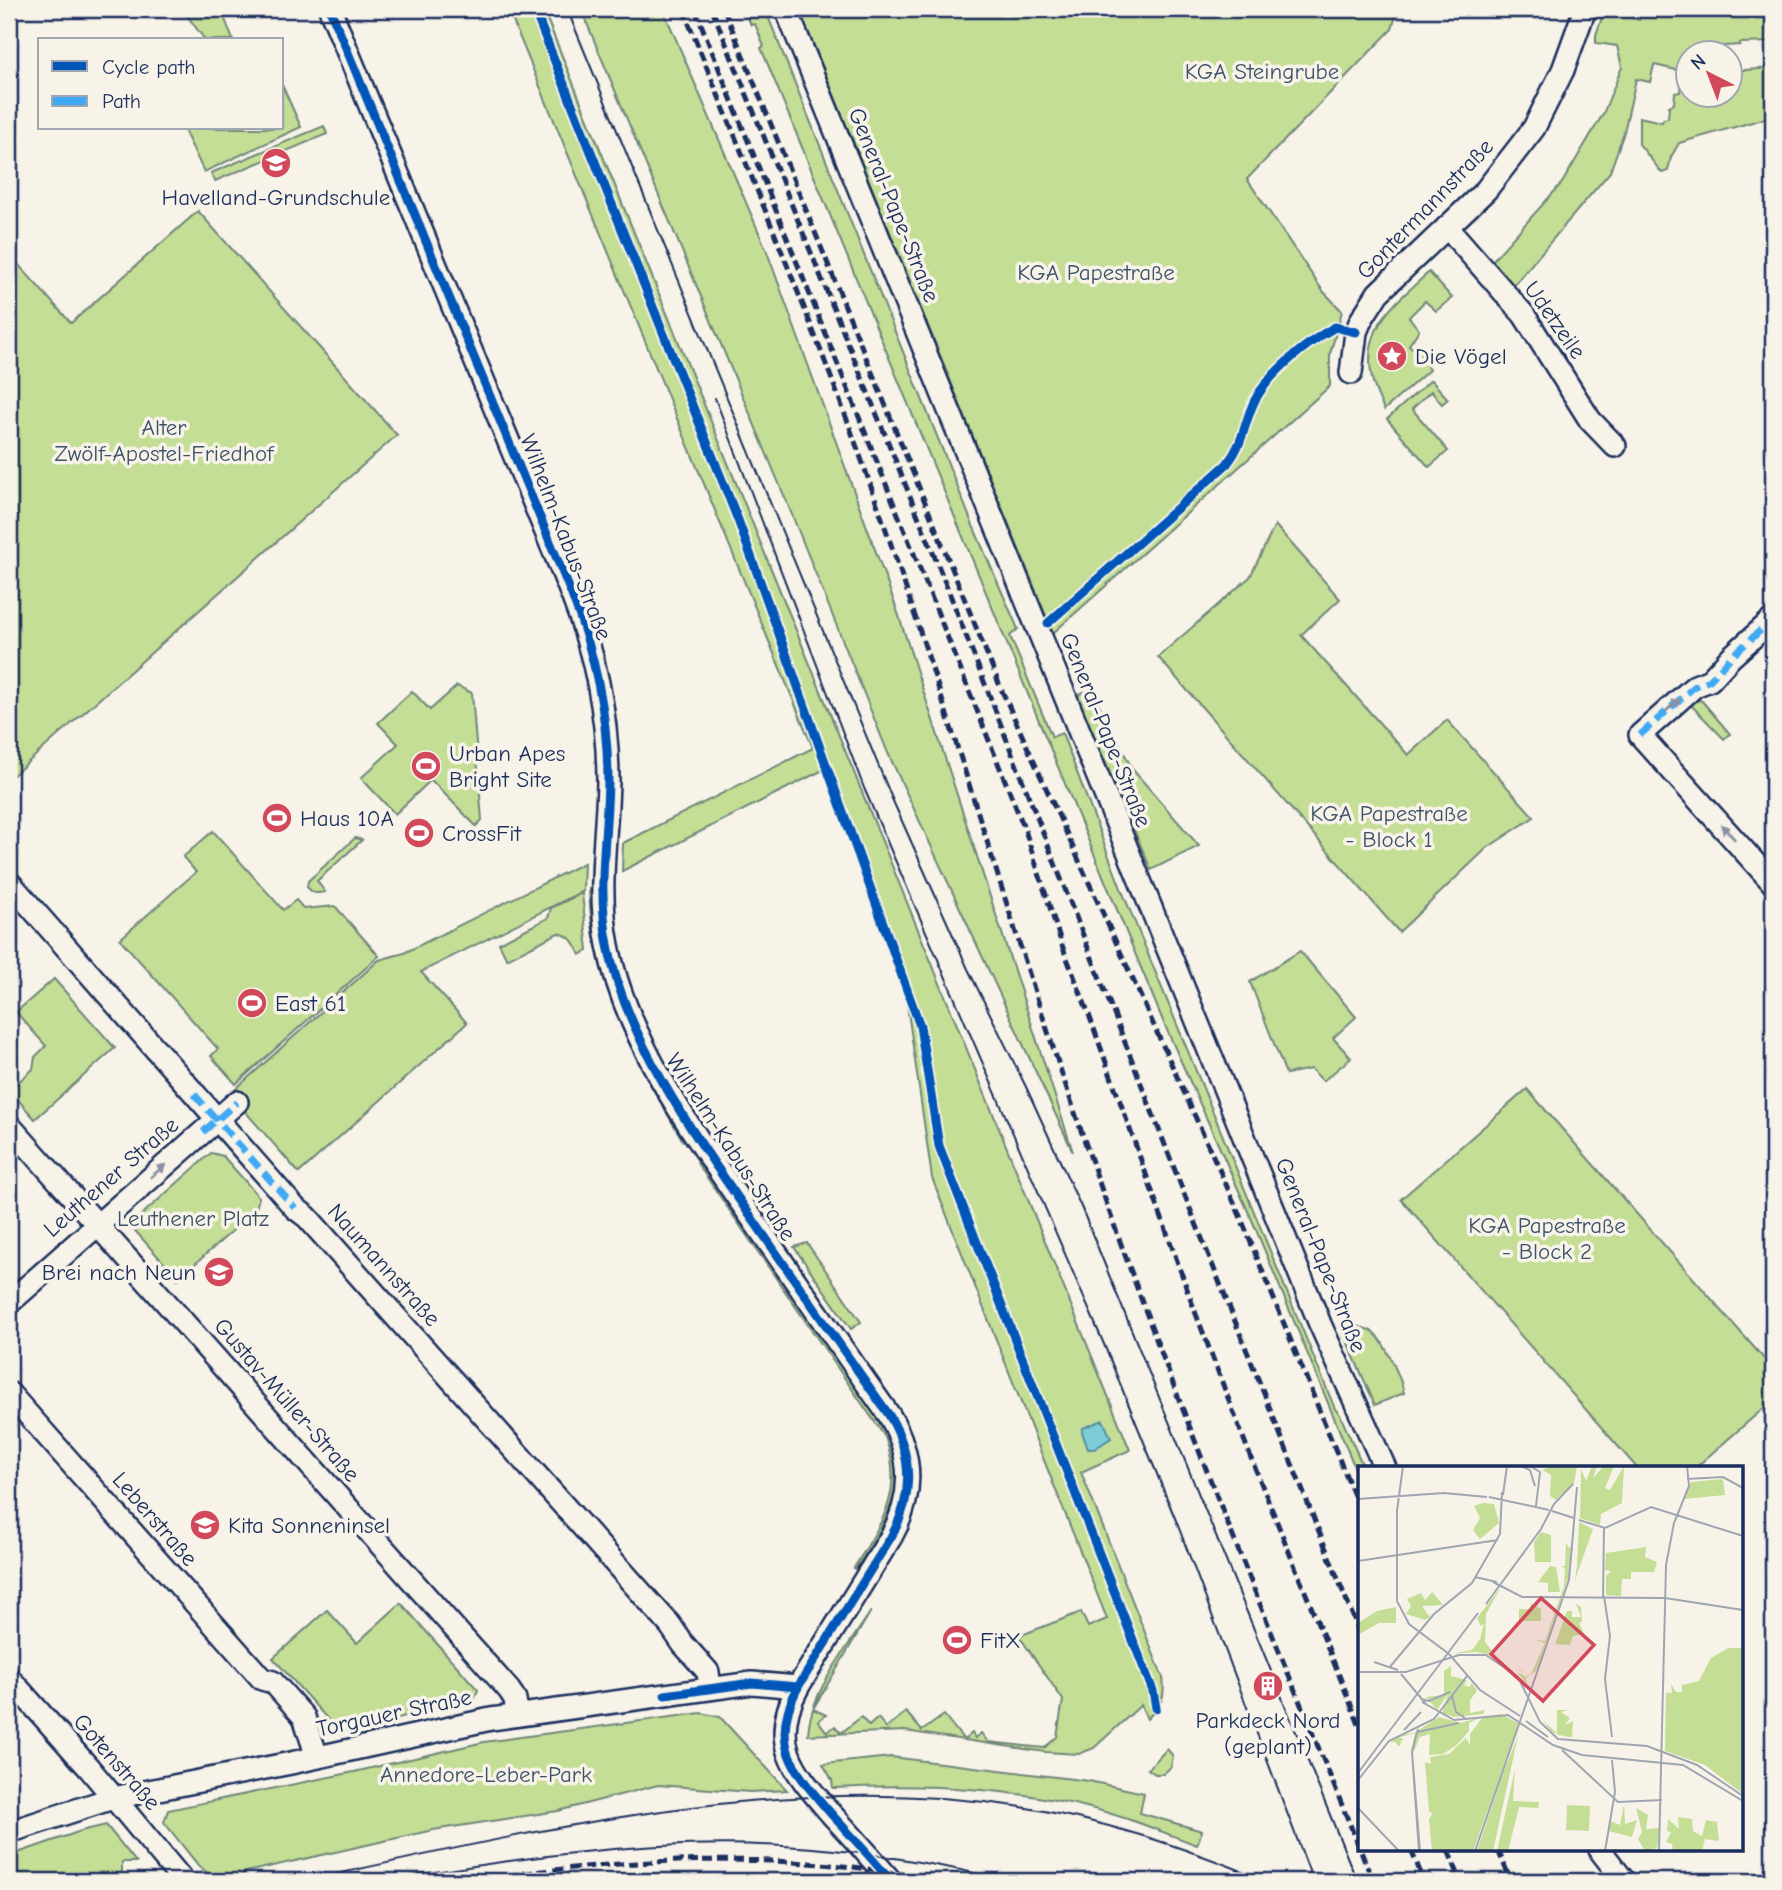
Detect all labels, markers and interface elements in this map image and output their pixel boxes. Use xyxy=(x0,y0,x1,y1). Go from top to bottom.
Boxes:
legend xyxy=(38,38,284,130)
north arrow xyxy=(1674,38,1744,108)
text: N xyxy=(1686,50,1710,74)
text: Cycle path xyxy=(102,55,195,79)
park label: KGA Steingrube xyxy=(1185,58,1339,85)
text: Path xyxy=(102,89,141,113)
street label: General-Pape-Straße xyxy=(843,104,945,306)
street label: Gontermannstraße xyxy=(1351,133,1499,285)
school or university icon: Havelland-Grundschule xyxy=(259,146,293,180)
place label: Havelland-Grundschule xyxy=(162,184,390,211)
park label: KGA Papestraße xyxy=(1017,259,1175,286)
street label: Udetzeile xyxy=(1518,276,1592,364)
place icon: Die Vögel xyxy=(1375,339,1409,373)
place label: Die Vögel xyxy=(1415,343,1507,370)
park label: Alter Zwölf-Apostel-Friedhof xyxy=(54,414,275,467)
street label: Wilhelm-Kabus-Straße xyxy=(514,430,618,644)
street label: General-Pape-Straße xyxy=(1055,629,1157,831)
one-way arrow xyxy=(1664,697,1682,713)
place label: Urban Apes Bright Site xyxy=(449,740,565,793)
sports icon: Urban Apes Bright Site xyxy=(409,749,443,783)
park label: KGA Papestraße - Block 1 xyxy=(1310,800,1468,853)
sports icon: Haus 10A xyxy=(260,801,294,835)
place label: Haus 10A xyxy=(300,805,394,832)
sports icon: CrossFit xyxy=(402,816,436,850)
place label: CrossFit xyxy=(442,820,522,847)
one-way arrow xyxy=(1720,824,1736,841)
sports icon: East 61 xyxy=(235,986,269,1020)
place label: East 61 xyxy=(275,990,346,1017)
street label: Wilhelm-Kabus-Straße xyxy=(660,1048,802,1246)
street label: Leuthener Straße xyxy=(38,1111,184,1243)
street label: General-Pape-Straße xyxy=(1270,1154,1372,1356)
one-way arrow xyxy=(149,1163,167,1179)
street label: Naumannstraße xyxy=(322,1198,446,1332)
park label: Leuthener Platz xyxy=(117,1205,269,1232)
park label: KGA Papestraße - Block 2 xyxy=(1468,1212,1626,1265)
school or university icon: Brei nach Neun xyxy=(202,1255,236,1289)
place label: Brei nach Neun xyxy=(42,1259,196,1286)
street label: Gustav-Müller-Straße xyxy=(209,1313,365,1487)
street label: Leberstraße xyxy=(107,1466,203,1572)
inset map xyxy=(1358,1466,1744,1852)
school or university icon: Kita Sonneninsel xyxy=(188,1508,222,1542)
place label: Kita Sonneninsel xyxy=(228,1512,390,1539)
sports icon: FitX xyxy=(940,1623,974,1657)
place label: FitX xyxy=(980,1627,1021,1654)
building icon: Parkdeck Nord (geplant) xyxy=(1251,1669,1285,1703)
street label: Torgauer Straße xyxy=(314,1683,474,1743)
place label: Parkdeck Nord (geplant) xyxy=(1195,1707,1341,1760)
street label: Gotenstraße xyxy=(68,1708,166,1816)
park label: Annedore-Leber-Park xyxy=(380,1761,592,1788)

